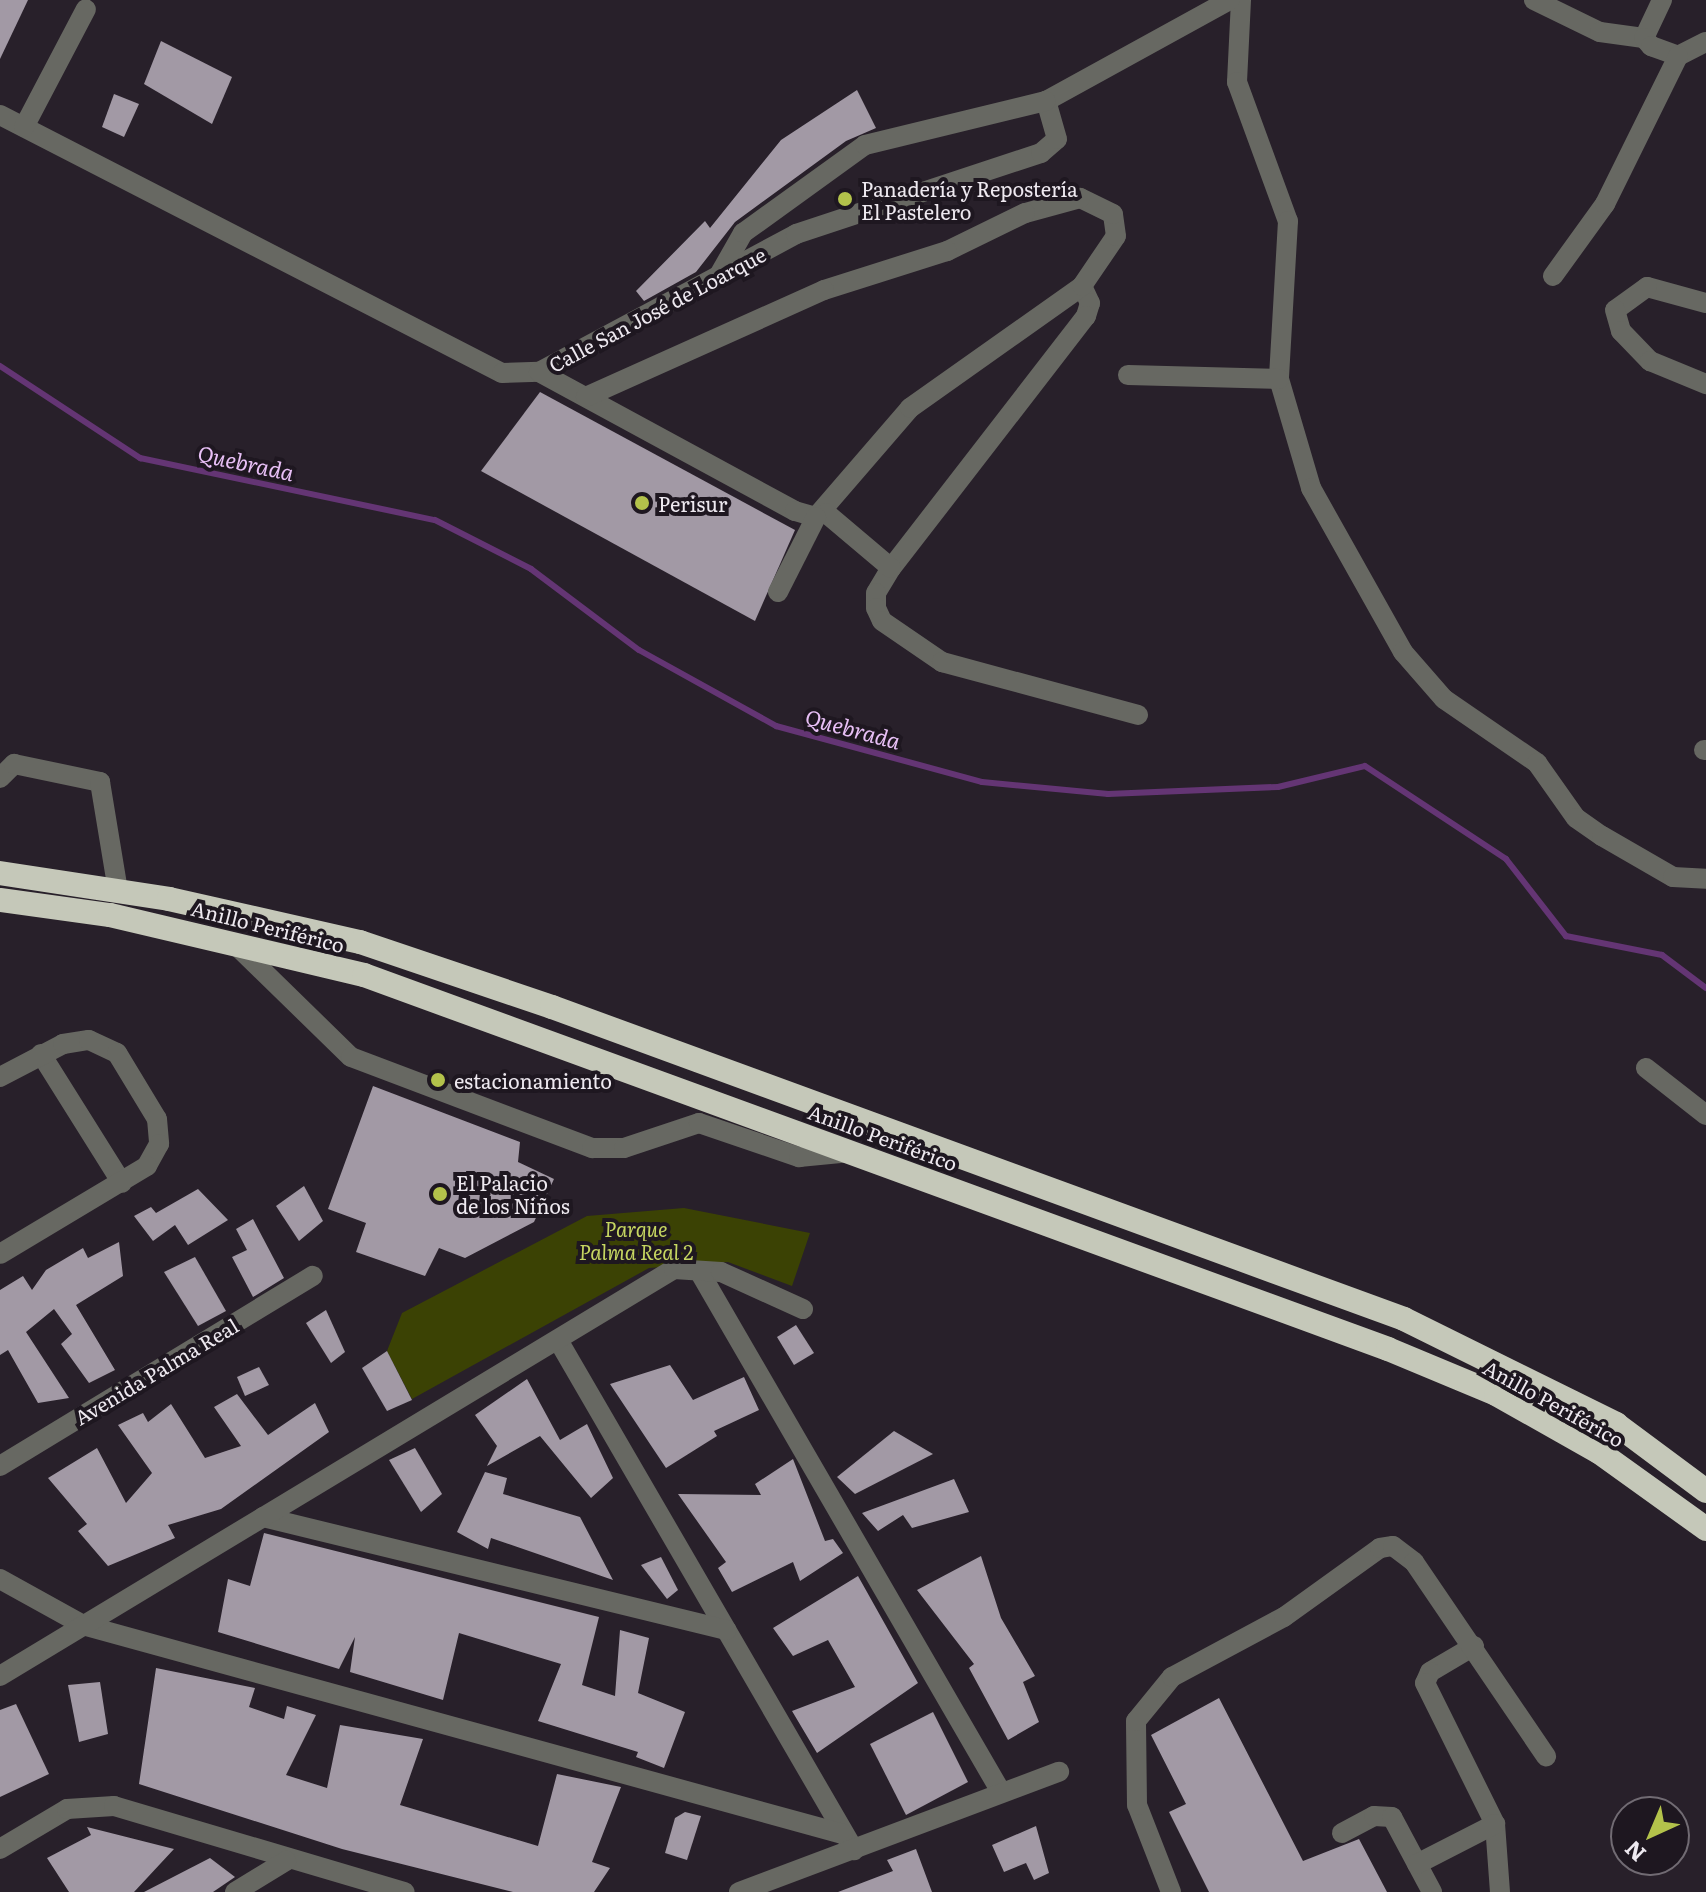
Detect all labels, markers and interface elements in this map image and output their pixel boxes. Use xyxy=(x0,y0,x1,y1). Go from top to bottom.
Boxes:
place label: Panadería y Repostería El Pastelero xyxy=(861,176,1078,223)
marker: Panadería y Repostería El Pastelero xyxy=(836,190,854,208)
street label: Calle San José de Loarque xyxy=(544,241,770,377)
water label: Quebrada xyxy=(196,439,296,485)
place label: Perisur xyxy=(658,491,727,515)
marker: Perisur xyxy=(633,494,651,512)
water label: Quebrada xyxy=(802,703,904,753)
street label: Anillo Periférico xyxy=(189,895,347,957)
place label: estacionamiento xyxy=(454,1068,612,1092)
marker: estacionamiento xyxy=(429,1071,447,1089)
street label: Anillo Periférico xyxy=(805,1099,961,1175)
place label: El Palacio de los Niños xyxy=(456,1170,570,1217)
marker: El Palacio de los Niños xyxy=(431,1185,449,1203)
park label: Parque Palma Real 2 xyxy=(579,1217,693,1264)
street label: Avenida Palma Real xyxy=(70,1313,242,1429)
street label: Anillo Periférico xyxy=(1480,1354,1628,1452)
north arrow xyxy=(1610,1796,1690,1876)
text: N xyxy=(1616,1834,1652,1870)

